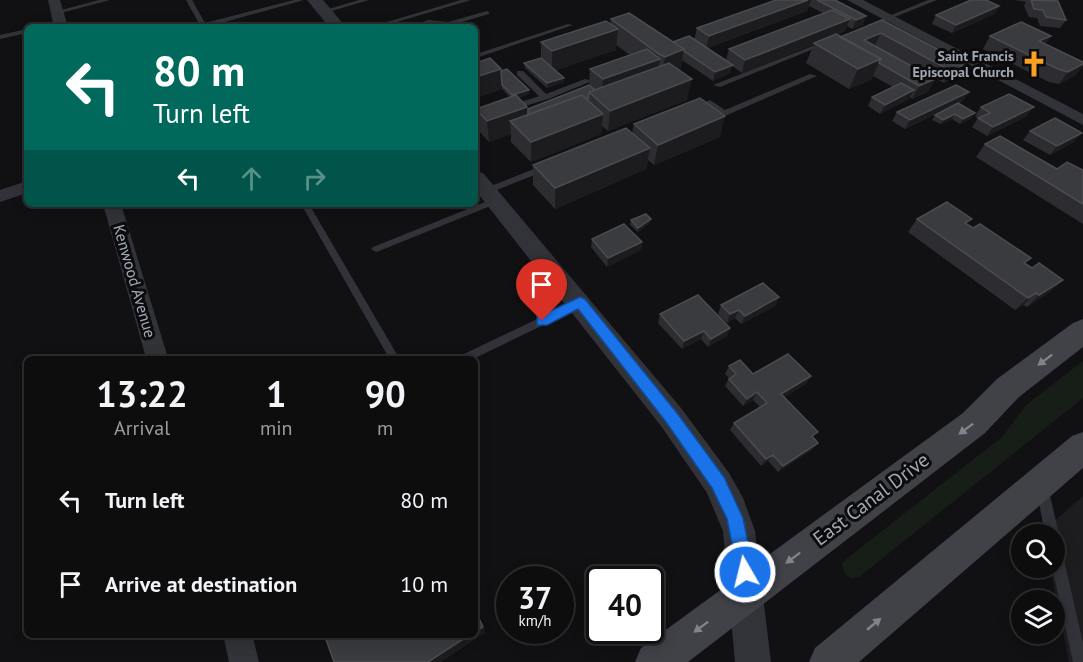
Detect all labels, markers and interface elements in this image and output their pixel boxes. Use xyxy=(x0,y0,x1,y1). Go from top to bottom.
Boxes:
text: 80 m xyxy=(153,43,245,98)
place label: Saint Francis Episcopal Church xyxy=(913,47,1014,81)
icon: left xyxy=(54,48,132,126)
church icon: Saint Francis Episcopal Church xyxy=(1019,49,1049,79)
text: Turn left xyxy=(153,96,250,130)
icon: left xyxy=(172,162,205,195)
icon: ahead xyxy=(235,162,268,195)
icon: right xyxy=(298,162,331,195)
street label: Kenwood Avenue xyxy=(109,222,161,340)
pin xyxy=(516,259,567,321)
icon: arrive xyxy=(525,268,558,301)
one-way arrow xyxy=(1038,353,1053,365)
text: 13:22 xyxy=(96,370,188,417)
text: 1 xyxy=(266,370,286,417)
text: 90 xyxy=(365,370,406,417)
text: Arrival xyxy=(114,415,170,441)
text: min xyxy=(260,415,293,441)
text: m xyxy=(377,415,393,441)
one-way arrow xyxy=(958,422,974,435)
street label: East Canal Drive xyxy=(808,447,934,551)
icon: left xyxy=(54,484,87,517)
text: Turn left xyxy=(105,486,185,514)
text: 80 m xyxy=(400,486,448,514)
map controls xyxy=(1011,524,1065,644)
button: search xyxy=(1011,524,1065,578)
position arrow xyxy=(713,540,777,604)
one-way arrow xyxy=(785,552,801,564)
speed limit sign: 40 xyxy=(586,566,664,644)
icon: arrive xyxy=(54,568,87,601)
text: Arrive at destination xyxy=(105,570,297,598)
text: 10 m xyxy=(400,570,448,598)
text: 37 xyxy=(518,578,552,617)
button: layers xyxy=(1011,590,1065,644)
text: km/h xyxy=(519,611,551,630)
one-way arrow xyxy=(866,618,881,631)
one-way arrow xyxy=(694,621,710,633)

